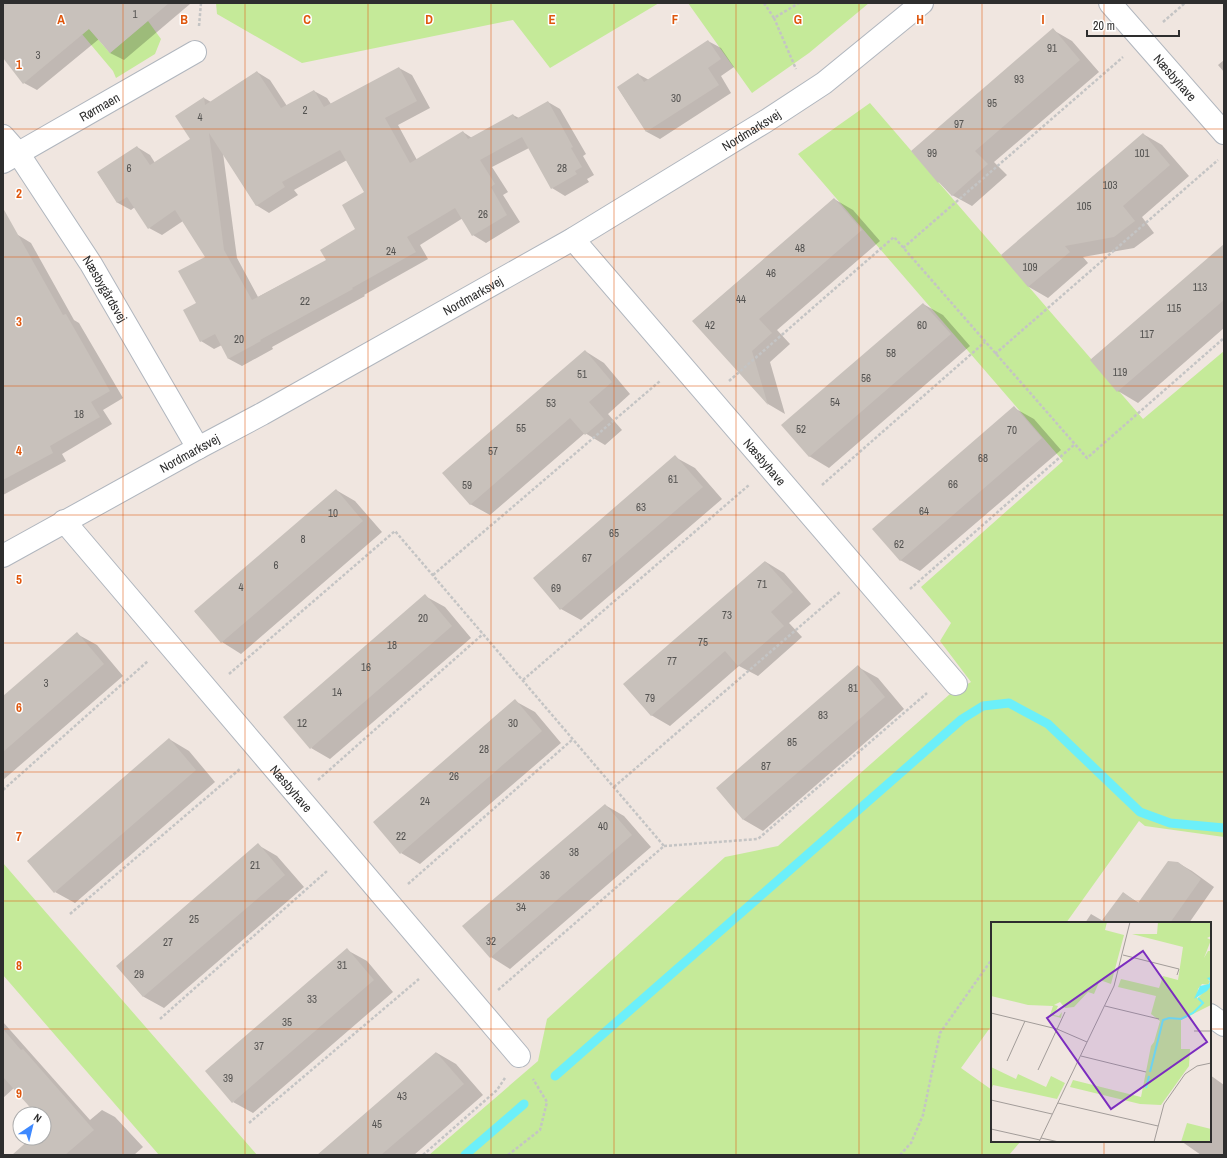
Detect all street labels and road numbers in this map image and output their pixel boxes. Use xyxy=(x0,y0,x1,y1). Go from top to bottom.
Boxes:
street label: Næsbyhave xyxy=(1150,51,1200,105)
street label: Rørmaen xyxy=(76,89,123,126)
street label: Nordmarksvej xyxy=(719,106,784,155)
street label: Næsbygårdsvej xyxy=(79,252,131,325)
street label: Nordmarksvej xyxy=(440,272,506,320)
street label: Nordmarksvej xyxy=(157,430,223,477)
street label: Næsbyhave xyxy=(739,435,789,489)
street label: Næsbyhave xyxy=(266,761,316,816)

